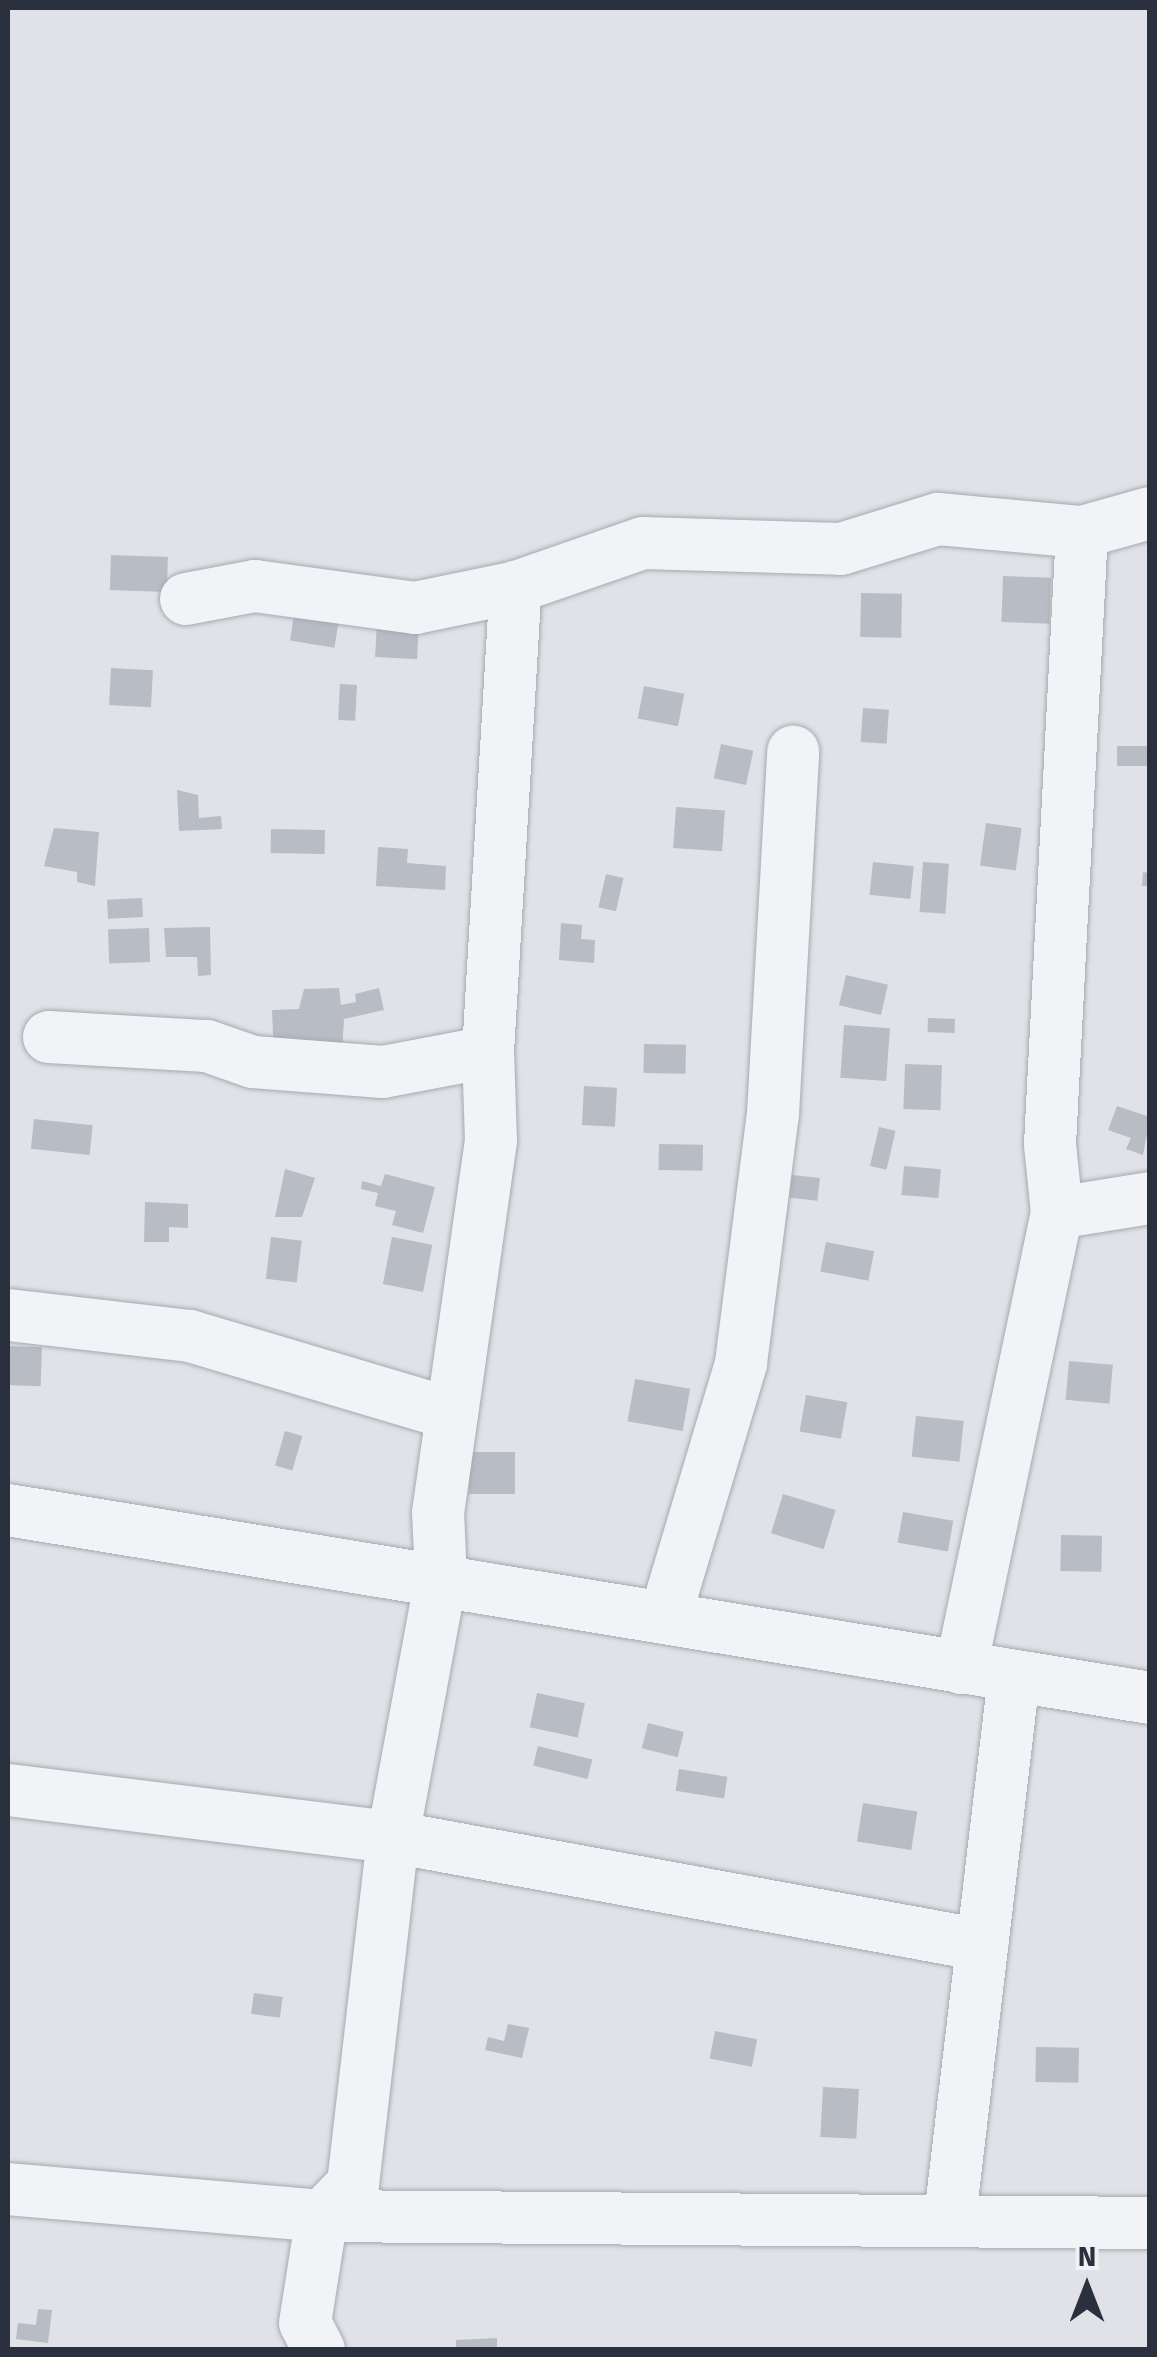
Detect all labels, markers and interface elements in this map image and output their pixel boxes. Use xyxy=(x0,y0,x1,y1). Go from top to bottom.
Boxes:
north arrow xyxy=(1037,2237,1137,2337)
text: N xyxy=(1078,2240,1096,2273)

